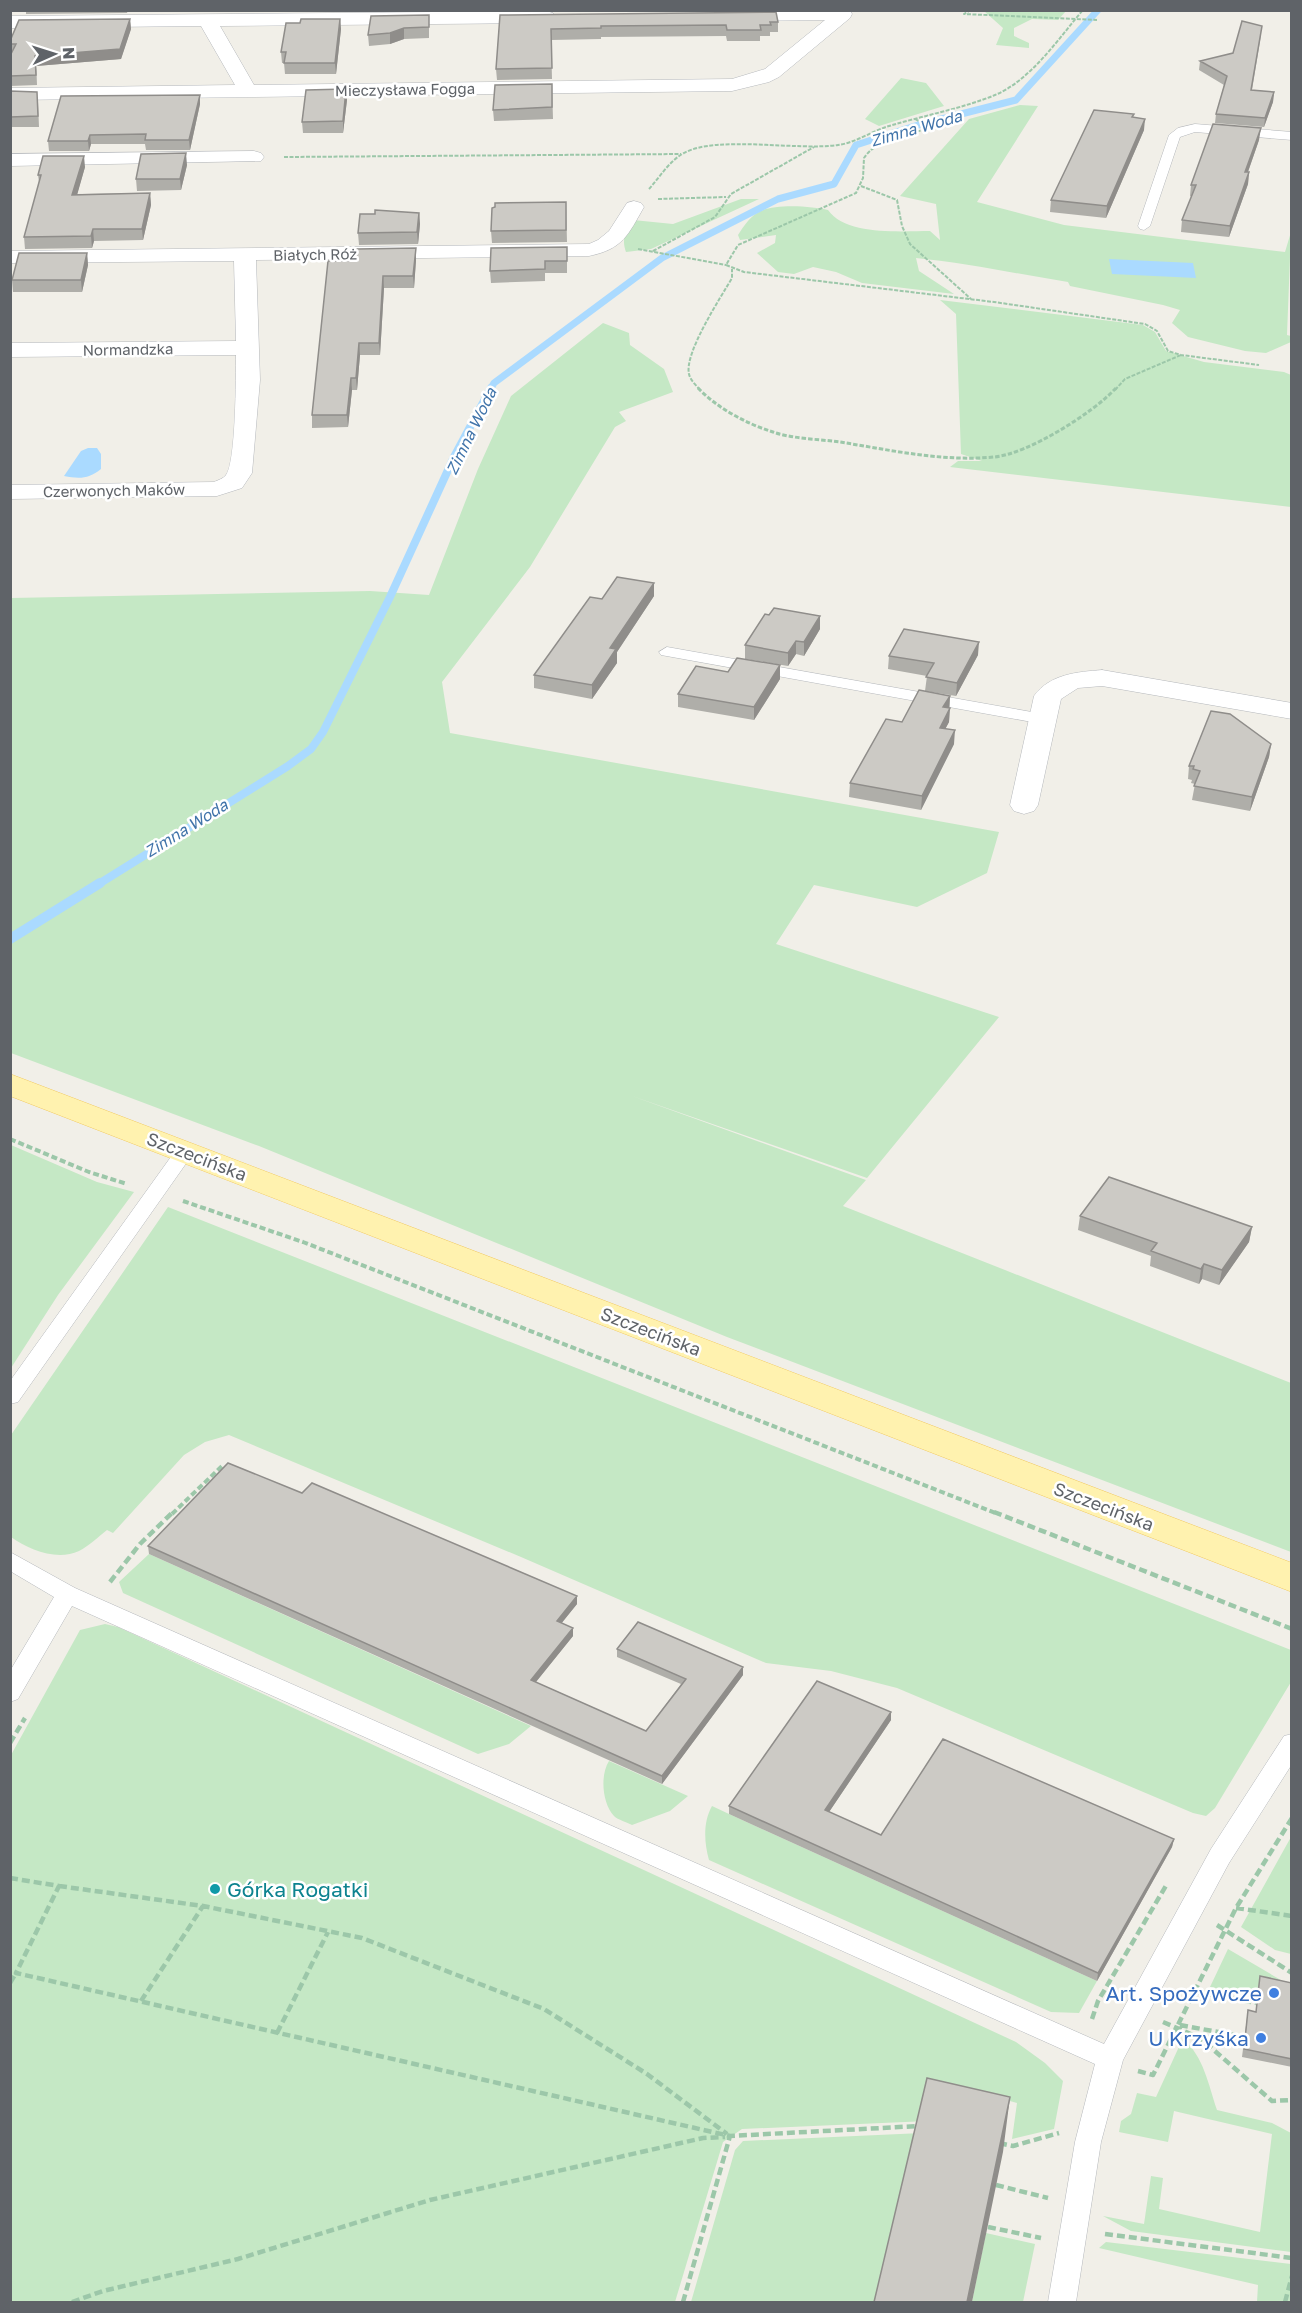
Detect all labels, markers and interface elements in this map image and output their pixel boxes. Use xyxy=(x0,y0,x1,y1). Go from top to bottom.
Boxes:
north arrow xyxy=(24,24,84,84)
text: N xyxy=(59,47,79,60)
street label: Mieczysława Fogga xyxy=(335,79,475,99)
water label: Zimna Woda xyxy=(868,105,965,151)
street label: Białych Róż xyxy=(273,244,357,264)
street label: Normandzka xyxy=(82,339,174,359)
water label: Zimna Woda xyxy=(441,383,501,478)
street label: Czerwonych Maków xyxy=(43,480,185,500)
water label: Zimna Woda xyxy=(141,794,232,861)
street label: Szczecińska xyxy=(144,1127,250,1185)
street label: Szczecińska xyxy=(598,1302,704,1360)
street label: Szczecińska xyxy=(1051,1477,1157,1535)
place label: Górka Rogatki xyxy=(227,1876,369,1902)
marker: Górka Rogatki xyxy=(208,1882,222,1896)
place label: Art. Spożywcze xyxy=(1106,1980,1262,2006)
marker: Art. Spożywcze xyxy=(1267,1986,1281,2000)
place label: U Krzyśka xyxy=(1148,2025,1249,2051)
marker: U Krzyśka xyxy=(1254,2031,1268,2045)

